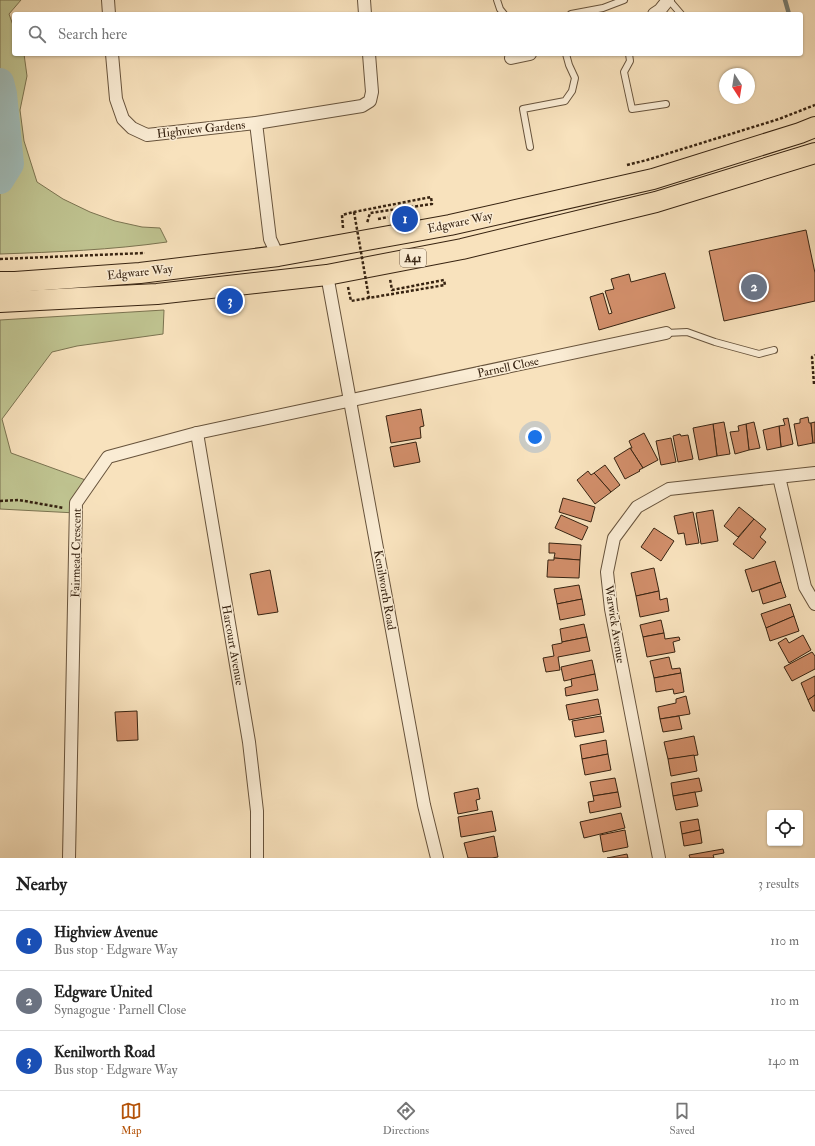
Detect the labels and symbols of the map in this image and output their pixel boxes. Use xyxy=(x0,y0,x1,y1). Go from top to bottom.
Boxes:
north arrow xyxy=(719,68,755,104)
street label: Highview Gardens xyxy=(156,117,246,142)
pin: 1 xyxy=(392,204,418,234)
street label: Edgware Way xyxy=(426,208,495,237)
road number: A41 xyxy=(400,249,426,267)
street label: Edgware Way xyxy=(106,262,174,283)
pin: 2 xyxy=(741,272,767,302)
pin: 3 xyxy=(217,286,243,316)
street label: Parnell Close xyxy=(476,354,540,381)
your location xyxy=(525,427,545,447)
street label: Fairmead Crescent xyxy=(68,508,85,598)
street label: Kenilworth Road xyxy=(370,549,399,631)
street label: Warwick Avenue xyxy=(601,583,628,664)
street label: Harcourt Avenue xyxy=(218,604,247,687)

